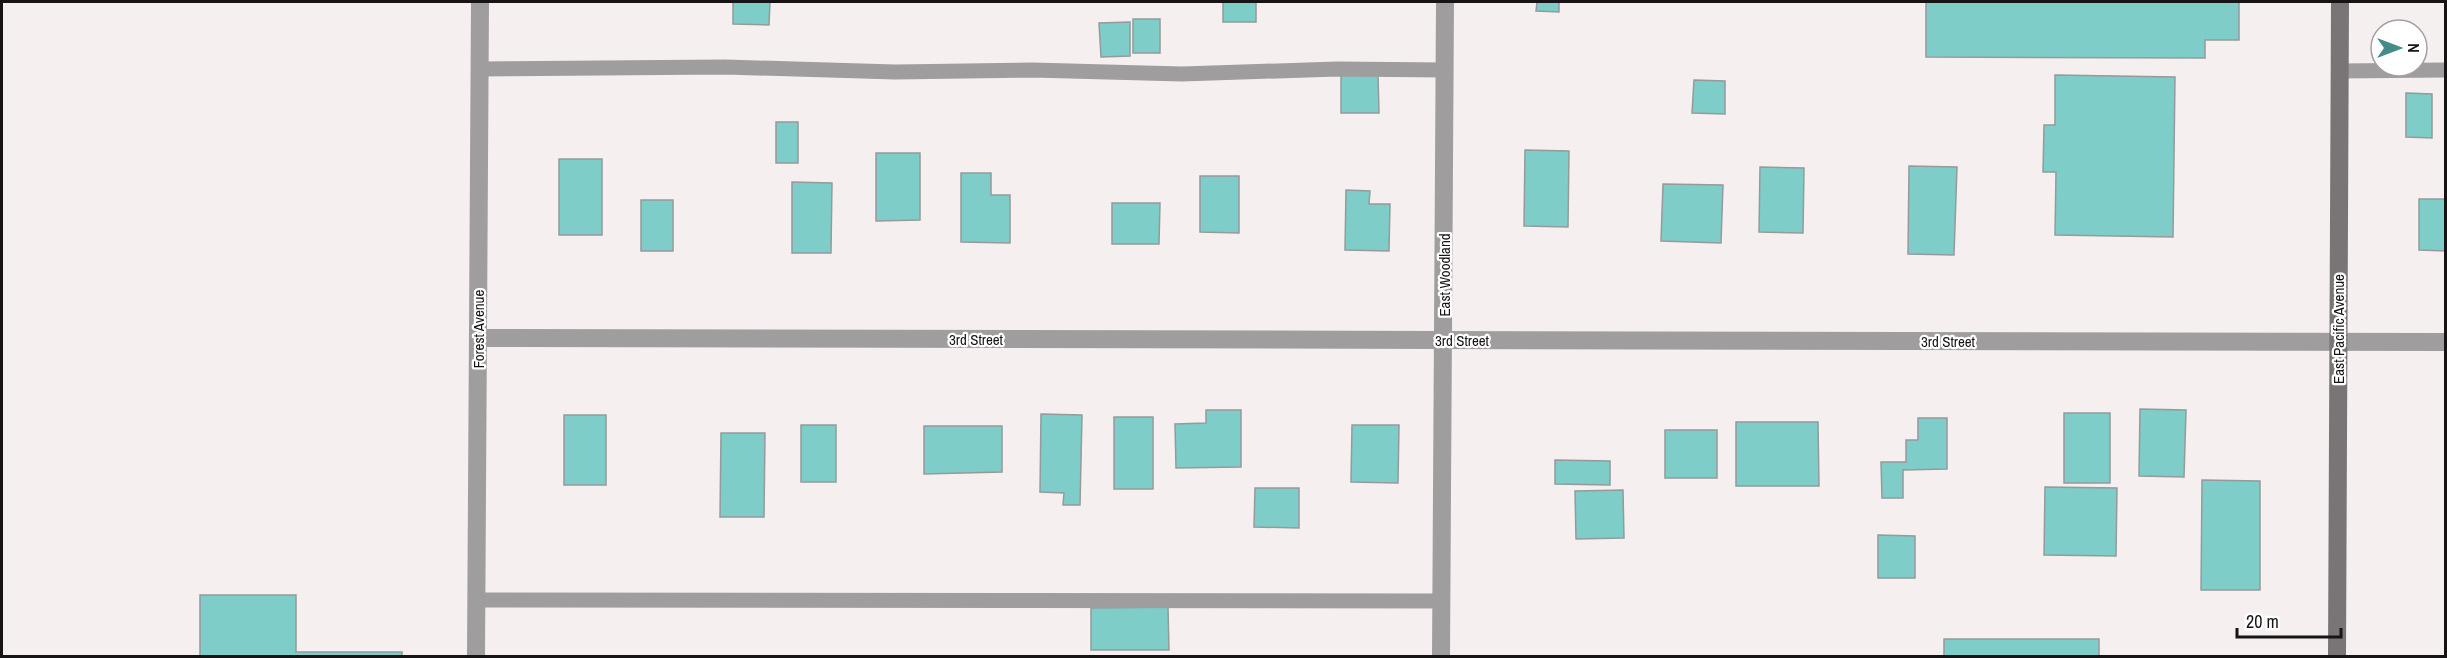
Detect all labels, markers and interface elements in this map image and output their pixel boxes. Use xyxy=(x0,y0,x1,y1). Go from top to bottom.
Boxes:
north arrow xyxy=(2369,18,2429,78)
text: N xyxy=(2403,43,2425,53)
street label: East Woodland xyxy=(1434,233,1455,317)
street label: East Pacific Avenue xyxy=(2328,274,2349,384)
street label: Forest Avenue xyxy=(468,290,489,368)
street label: 3rd Street xyxy=(949,329,1004,350)
street label: 3rd Street xyxy=(1435,330,1490,351)
street label: 3rd Street xyxy=(1921,331,1976,352)
scale bar xyxy=(2237,601,2340,639)
text: 20 m xyxy=(2246,609,2279,634)

